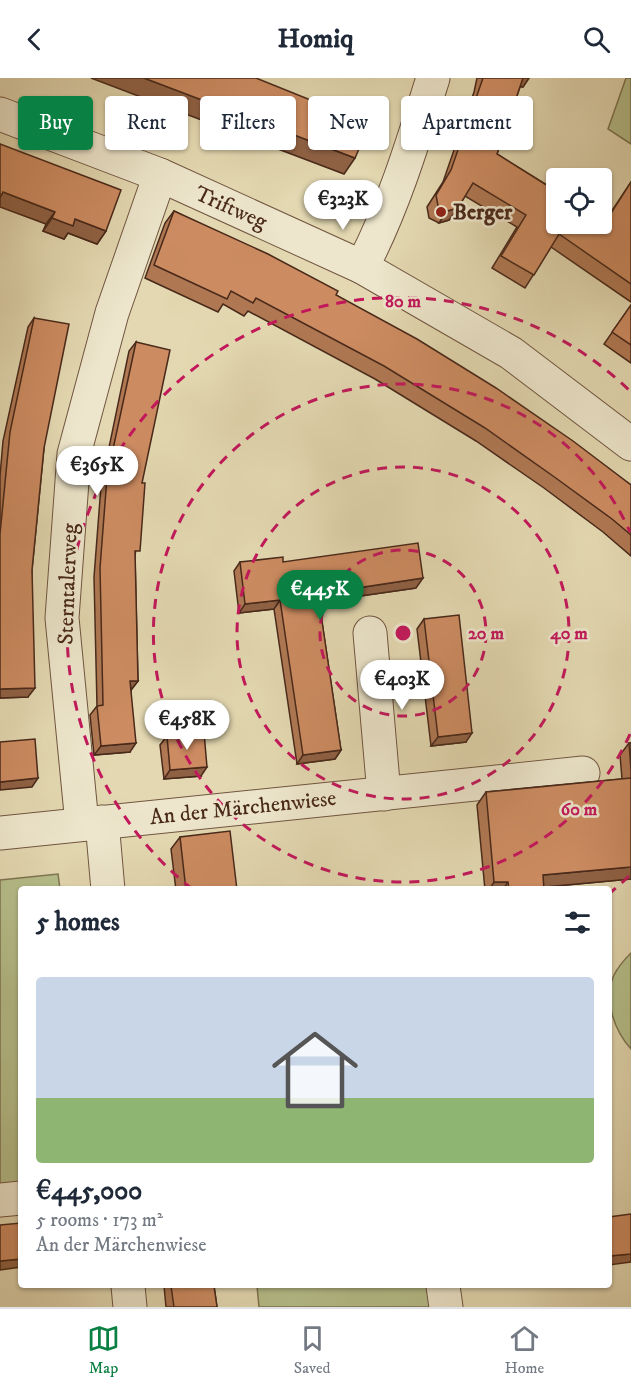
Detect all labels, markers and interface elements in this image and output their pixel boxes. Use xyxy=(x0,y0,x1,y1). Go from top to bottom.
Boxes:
text: Homiq xyxy=(278,22,354,56)
icon: back xyxy=(18,23,51,56)
icon: search xyxy=(580,23,613,56)
chip: Buy xyxy=(18,96,93,150)
chip: Rent xyxy=(105,96,188,150)
chip: Filters xyxy=(200,96,296,150)
chip: New xyxy=(308,96,389,150)
chip: Apartment xyxy=(401,96,533,150)
map controls xyxy=(546,168,612,234)
button: locate xyxy=(546,168,612,234)
street label: Triftweg xyxy=(191,180,272,236)
pin: €323K xyxy=(301,180,385,231)
text: €323K xyxy=(318,187,368,212)
place label: Berger xyxy=(453,199,513,226)
marker: Berger xyxy=(434,205,448,219)
text: 80 m xyxy=(385,291,422,313)
pin: €365K xyxy=(55,446,139,497)
text: €365K xyxy=(70,453,124,478)
street label: Sterntalerweg xyxy=(52,523,84,645)
pin: €445K xyxy=(278,570,362,621)
text: €445K xyxy=(291,577,349,602)
centre of rings xyxy=(393,623,413,643)
text: 20 m xyxy=(468,623,504,645)
text: 40 m xyxy=(549,623,588,645)
pin: €403K xyxy=(360,660,444,711)
text: €403K xyxy=(374,667,430,692)
pin: €458K xyxy=(145,700,229,751)
text: €458K xyxy=(158,707,216,732)
street label: An der Märchenwiese xyxy=(148,785,338,831)
text: 60 m xyxy=(561,799,598,821)
text: 5 homes xyxy=(36,906,120,939)
icon: filters xyxy=(561,906,594,939)
icon: home xyxy=(261,1016,369,1124)
text: €445,000 xyxy=(36,1175,142,1208)
text: 5 rooms · 173 m² xyxy=(36,1208,163,1233)
text: An der Märchenwiese xyxy=(36,1233,206,1258)
tab: Map xyxy=(87,1322,120,1378)
tab: Saved xyxy=(294,1322,331,1378)
tab: Home xyxy=(504,1322,544,1378)

